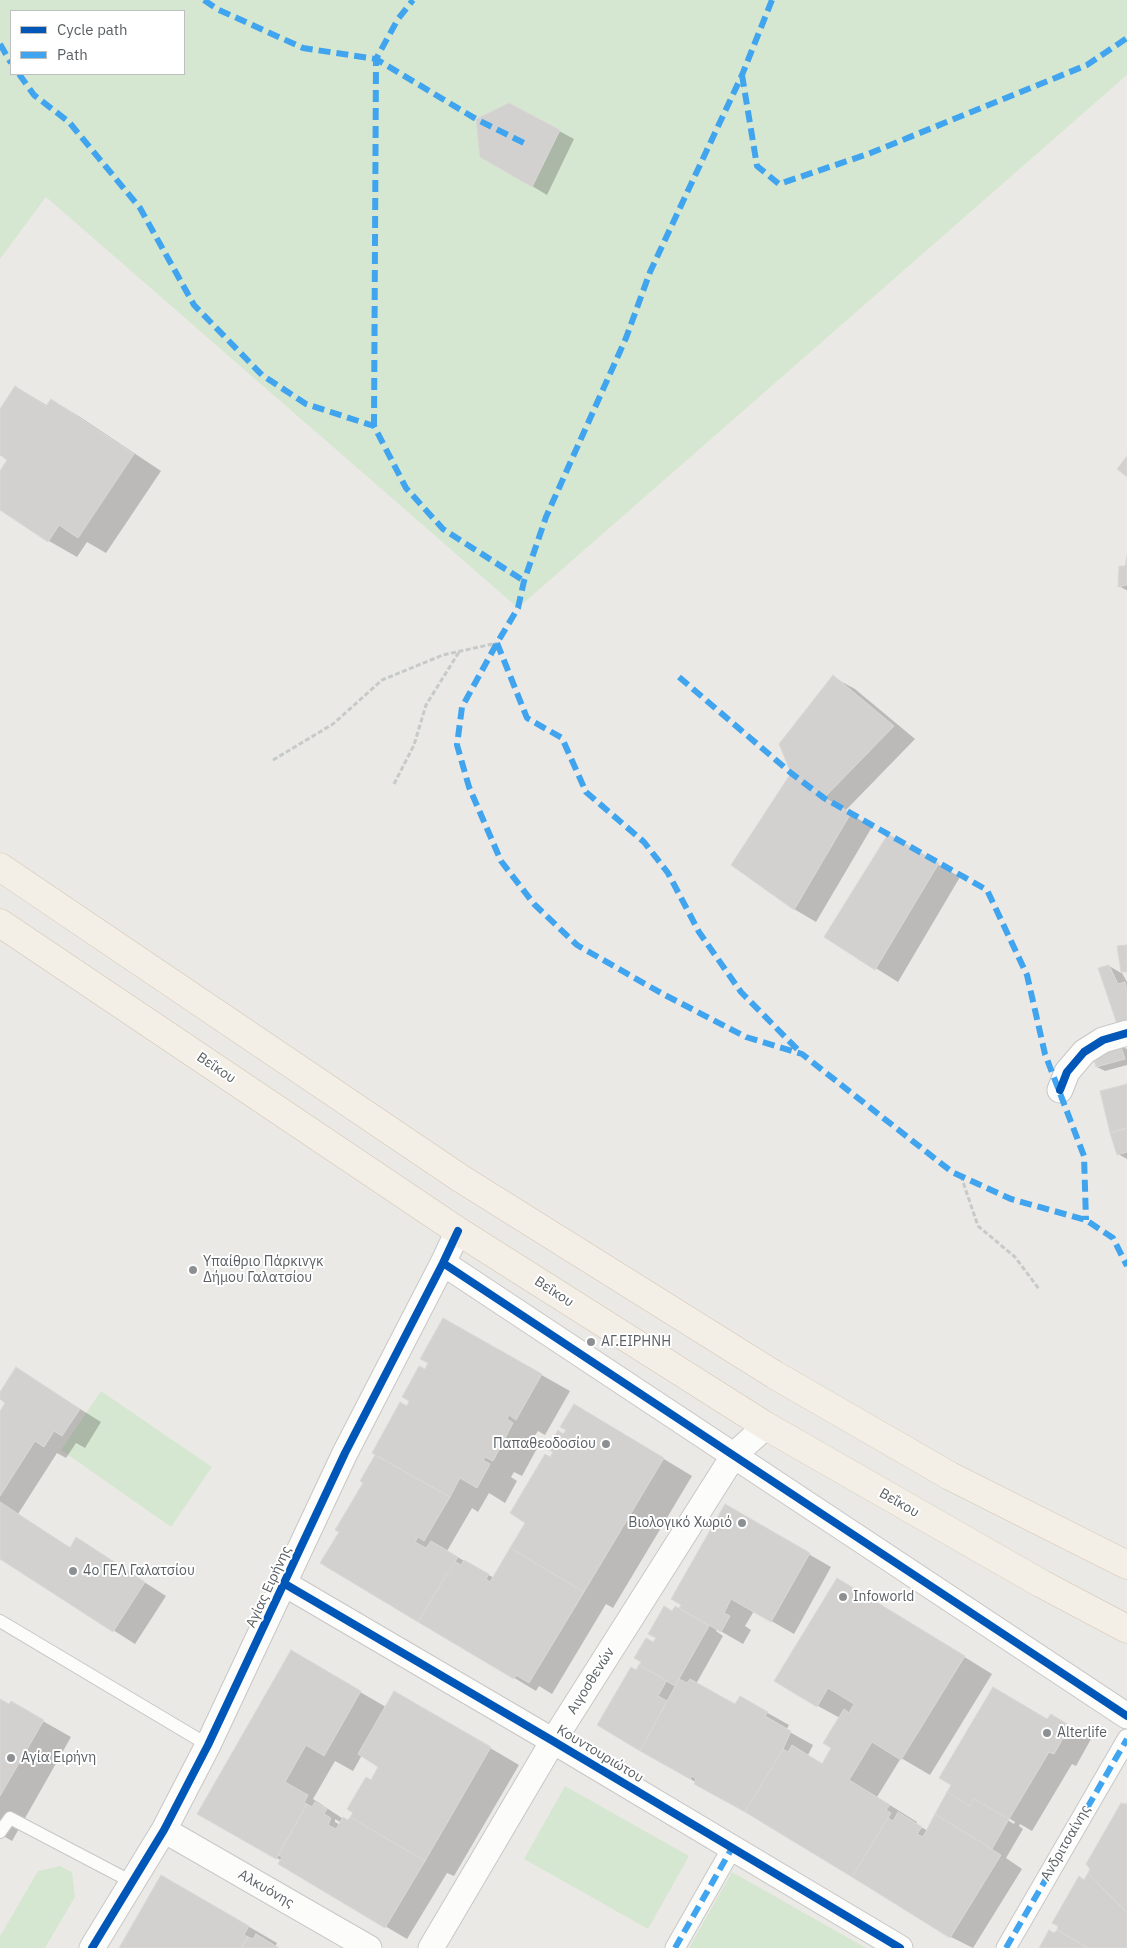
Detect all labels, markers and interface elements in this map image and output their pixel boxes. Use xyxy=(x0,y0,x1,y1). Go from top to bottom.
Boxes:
legend xyxy=(10,10,185,75)
text: Cycle path xyxy=(57,20,128,39)
text: Path xyxy=(57,45,88,64)
street label: Βεΐκου xyxy=(193,1049,239,1087)
place label: Υπαίθριο Πάρκινγκ Δήμου Γαλατσίου xyxy=(203,1254,323,1286)
marker: Υπαίθριο Πάρκινγκ Δήμου Γαλατσίου xyxy=(187,1264,199,1276)
street label: Βεΐκου xyxy=(531,1273,577,1311)
place label: ΑΓ.ΕΙΡΗΝΗ xyxy=(601,1334,671,1350)
marker: ΑΓ.ΕΙΡΗΝΗ xyxy=(585,1336,597,1348)
place label: Παπαθεοδοσίου xyxy=(493,1436,596,1452)
marker: Παπαθεοδοσίου xyxy=(600,1438,612,1450)
street label: Βεΐκου xyxy=(876,1485,922,1521)
place label: Βιολογικό Χωριό xyxy=(628,1515,732,1531)
marker: Βιολογικό Χωριό xyxy=(736,1517,748,1529)
street label: Αγίας Ειρήνης xyxy=(243,1543,295,1631)
place label: 4ο ΓΕΛ Γαλατσίου xyxy=(83,1563,195,1579)
marker: 4ο ΓΕΛ Γαλατσίου xyxy=(67,1565,79,1577)
place label: Infoworld xyxy=(853,1589,914,1605)
marker: Infoworld xyxy=(837,1591,849,1603)
street label: Αιγοσθενών xyxy=(564,1644,618,1718)
street label: Κουντουριώτου xyxy=(554,1722,646,1786)
place label: Alterlife xyxy=(1057,1725,1107,1741)
marker: Alterlife xyxy=(1041,1727,1053,1739)
place label: Αγία Ειρήνη xyxy=(21,1750,96,1766)
marker: Αγία Ειρήνη xyxy=(5,1752,17,1764)
street label: Ανδριτσαίνης xyxy=(1038,1802,1094,1884)
street label: Αλκυόνης xyxy=(235,1866,297,1912)

